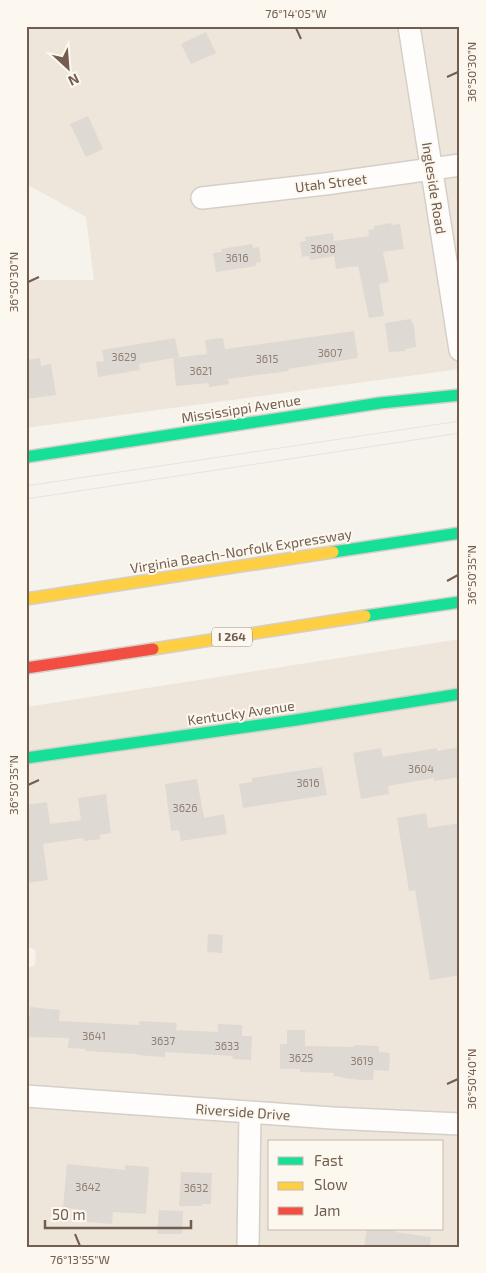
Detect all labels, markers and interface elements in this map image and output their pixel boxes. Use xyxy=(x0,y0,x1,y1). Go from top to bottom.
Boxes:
text: 76°14'05"W xyxy=(265,6,327,20)
north arrow xyxy=(42,42,92,92)
text: 36°50'30"N xyxy=(464,42,478,102)
text: N xyxy=(66,70,82,90)
street label: Ingleside Road xyxy=(419,141,450,235)
street label: Utah Street xyxy=(294,170,368,195)
house number: 3608 xyxy=(310,242,336,255)
house number: 3616 xyxy=(225,251,249,264)
text: 36°50'30"N xyxy=(6,252,20,312)
house number: 3607 xyxy=(318,346,343,359)
house number: 3629 xyxy=(112,350,136,363)
house number: 3615 xyxy=(256,352,278,365)
house number: 3621 xyxy=(190,364,212,377)
street label: Mississippi Avenue xyxy=(180,391,302,426)
street label: Virginia Beach-Norfolk Expressway xyxy=(129,524,354,576)
text: 36°50'35"N xyxy=(464,545,478,605)
road number: I 264 xyxy=(212,628,252,646)
street label: Kentucky Avenue xyxy=(186,697,296,728)
text: 36°50'35"N xyxy=(6,755,20,815)
house number: 3604 xyxy=(408,762,434,775)
house number: 3616 xyxy=(296,776,320,789)
house number: 3626 xyxy=(173,801,197,814)
house number: 3641 xyxy=(82,1029,106,1042)
house number: 3637 xyxy=(151,1034,175,1047)
house number: 3633 xyxy=(215,1039,239,1052)
text: 36°50'40"N xyxy=(464,1048,478,1110)
house number: 3625 xyxy=(289,1051,313,1064)
house number: 3619 xyxy=(350,1054,374,1067)
street label: Riverside Drive xyxy=(195,1100,291,1123)
legend xyxy=(268,1140,444,1230)
text: Fast xyxy=(314,1151,344,1169)
text: Slow xyxy=(314,1175,348,1193)
house number: 3642 xyxy=(75,1180,101,1193)
house number: 3632 xyxy=(184,1181,208,1194)
scale bar xyxy=(45,1198,191,1230)
text: Jam xyxy=(314,1201,340,1219)
text: 50 m xyxy=(52,1205,86,1223)
text: 76°13'55"W xyxy=(50,1252,110,1266)

